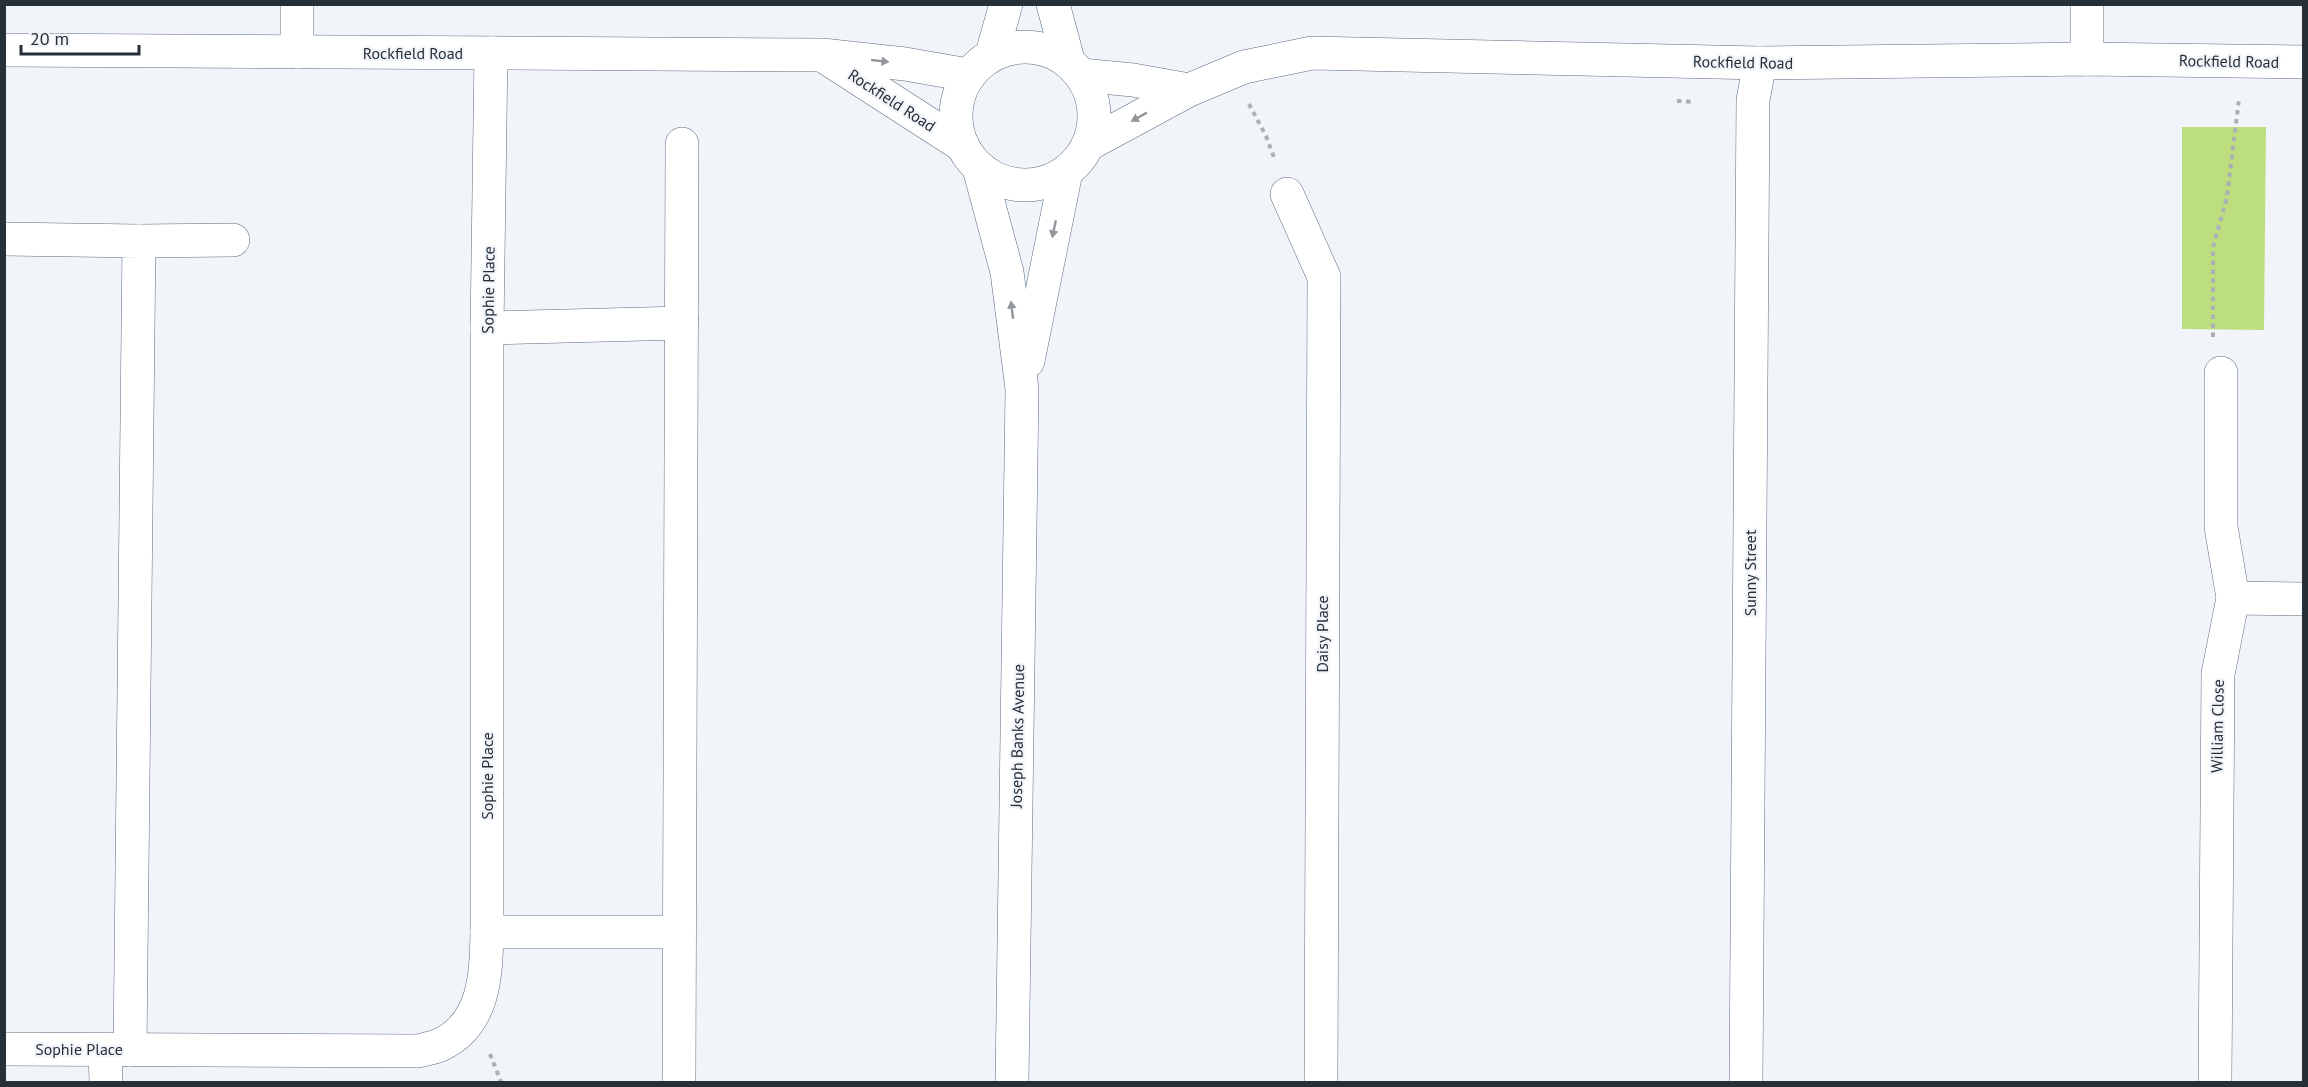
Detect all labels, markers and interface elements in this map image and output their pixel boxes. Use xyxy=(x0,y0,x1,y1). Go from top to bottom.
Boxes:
scale bar xyxy=(21,18,140,56)
text: 20 m xyxy=(30,27,69,50)
street label: Rockfield Road xyxy=(363,43,463,63)
street label: Rockfield Road xyxy=(2179,50,2279,72)
street label: Rockfield Road xyxy=(1693,51,1793,73)
one-way arrow xyxy=(870,56,889,66)
street label: Rockfield Road xyxy=(844,64,940,136)
one-way arrow xyxy=(1131,112,1148,122)
one-way arrow xyxy=(1049,220,1058,239)
street label: Sophie Place xyxy=(477,246,499,334)
one-way arrow xyxy=(1007,301,1017,320)
street label: Sunny Street xyxy=(1740,529,1760,616)
street label: Daisy Place xyxy=(1312,595,1332,673)
street label: Joseph Banks Avenue xyxy=(1006,664,1028,809)
street label: William Close xyxy=(2206,679,2228,773)
street label: Sophie Place xyxy=(477,732,497,820)
street label: Sophie Place xyxy=(35,1039,123,1059)

